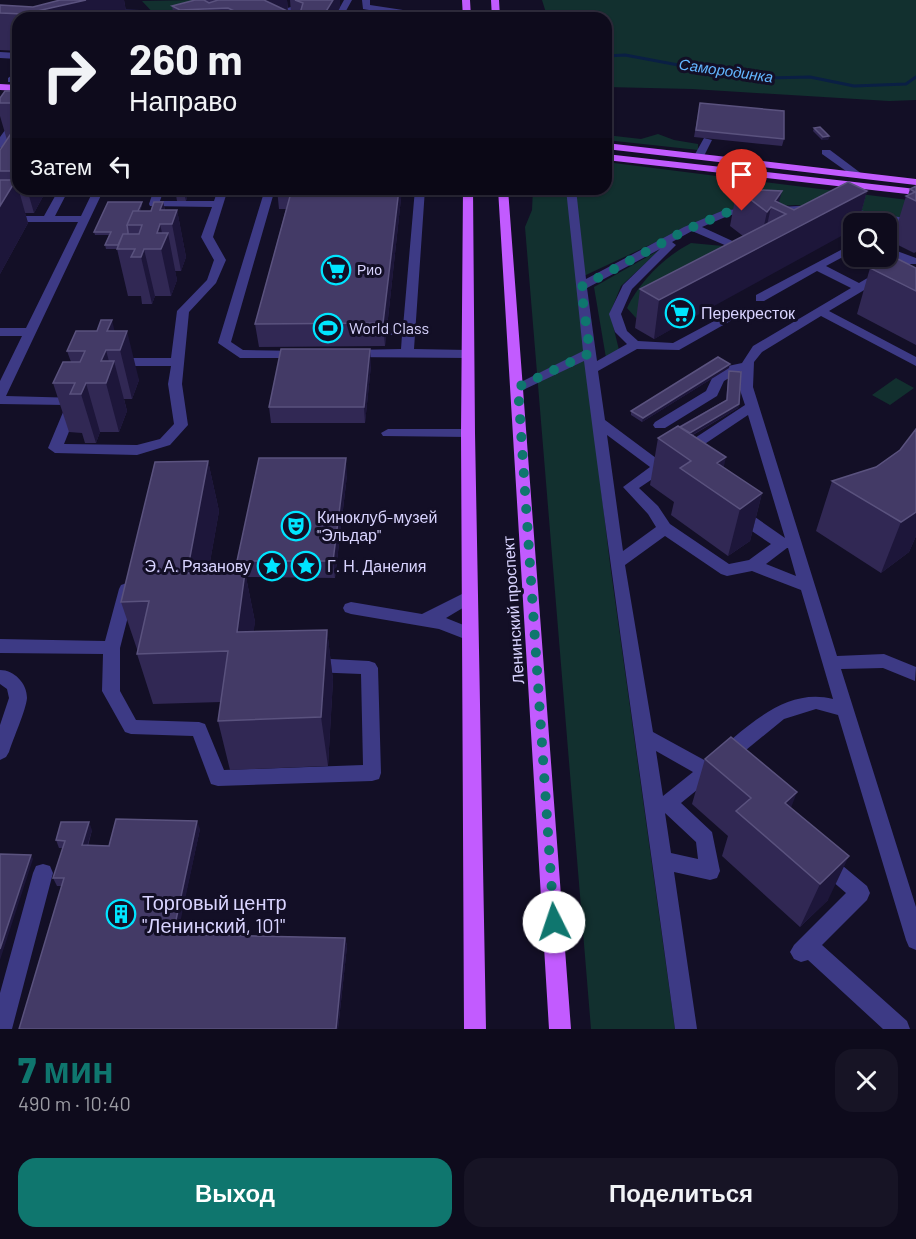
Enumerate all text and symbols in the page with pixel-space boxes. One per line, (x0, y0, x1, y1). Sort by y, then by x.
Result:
text: 260 m (129, 33, 242, 83)
icon: right (30, 36, 108, 114)
water label: Самородинка (678, 54, 774, 86)
text: Направо (129, 84, 237, 116)
pin (716, 149, 767, 211)
icon: left (104, 150, 137, 183)
text: Затем (30, 153, 92, 179)
icon: arrive (725, 158, 758, 191)
map controls (843, 213, 897, 267)
button: search (843, 213, 897, 267)
supermarket icon: Рио (320, 254, 352, 286)
place label: Рио (357, 261, 382, 278)
supermarket icon: Перекресток (664, 297, 696, 329)
place label: Перекресток (701, 303, 796, 322)
sports icon: World Class (312, 312, 344, 344)
place label: World Class (349, 318, 429, 337)
place label: Киноклуб-музей "Эльдар" (317, 507, 437, 544)
theatre icon: Киноклуб-музей "Эльдар" (280, 510, 312, 542)
street label: Ленинский проспект (498, 535, 527, 685)
place icon: Э. А. Рязанову (256, 550, 288, 582)
place icon: Г. Н. Данелия (290, 550, 322, 582)
place label: Э. А. Рязанову (145, 556, 251, 575)
place label: Г. Н. Данелия (327, 556, 426, 575)
place label: Торговый центр "Ленинский, 101" (142, 890, 287, 937)
position arrow (522, 890, 586, 954)
building icon: Торговый центр "Ленинский, 101" (105, 898, 137, 930)
text: 7 мин (18, 1047, 114, 1090)
button: close (835, 1049, 898, 1112)
text: 490 m · 10:40 (18, 1091, 131, 1115)
button: Выход (18, 1158, 452, 1227)
button: Поделиться (464, 1158, 898, 1227)

